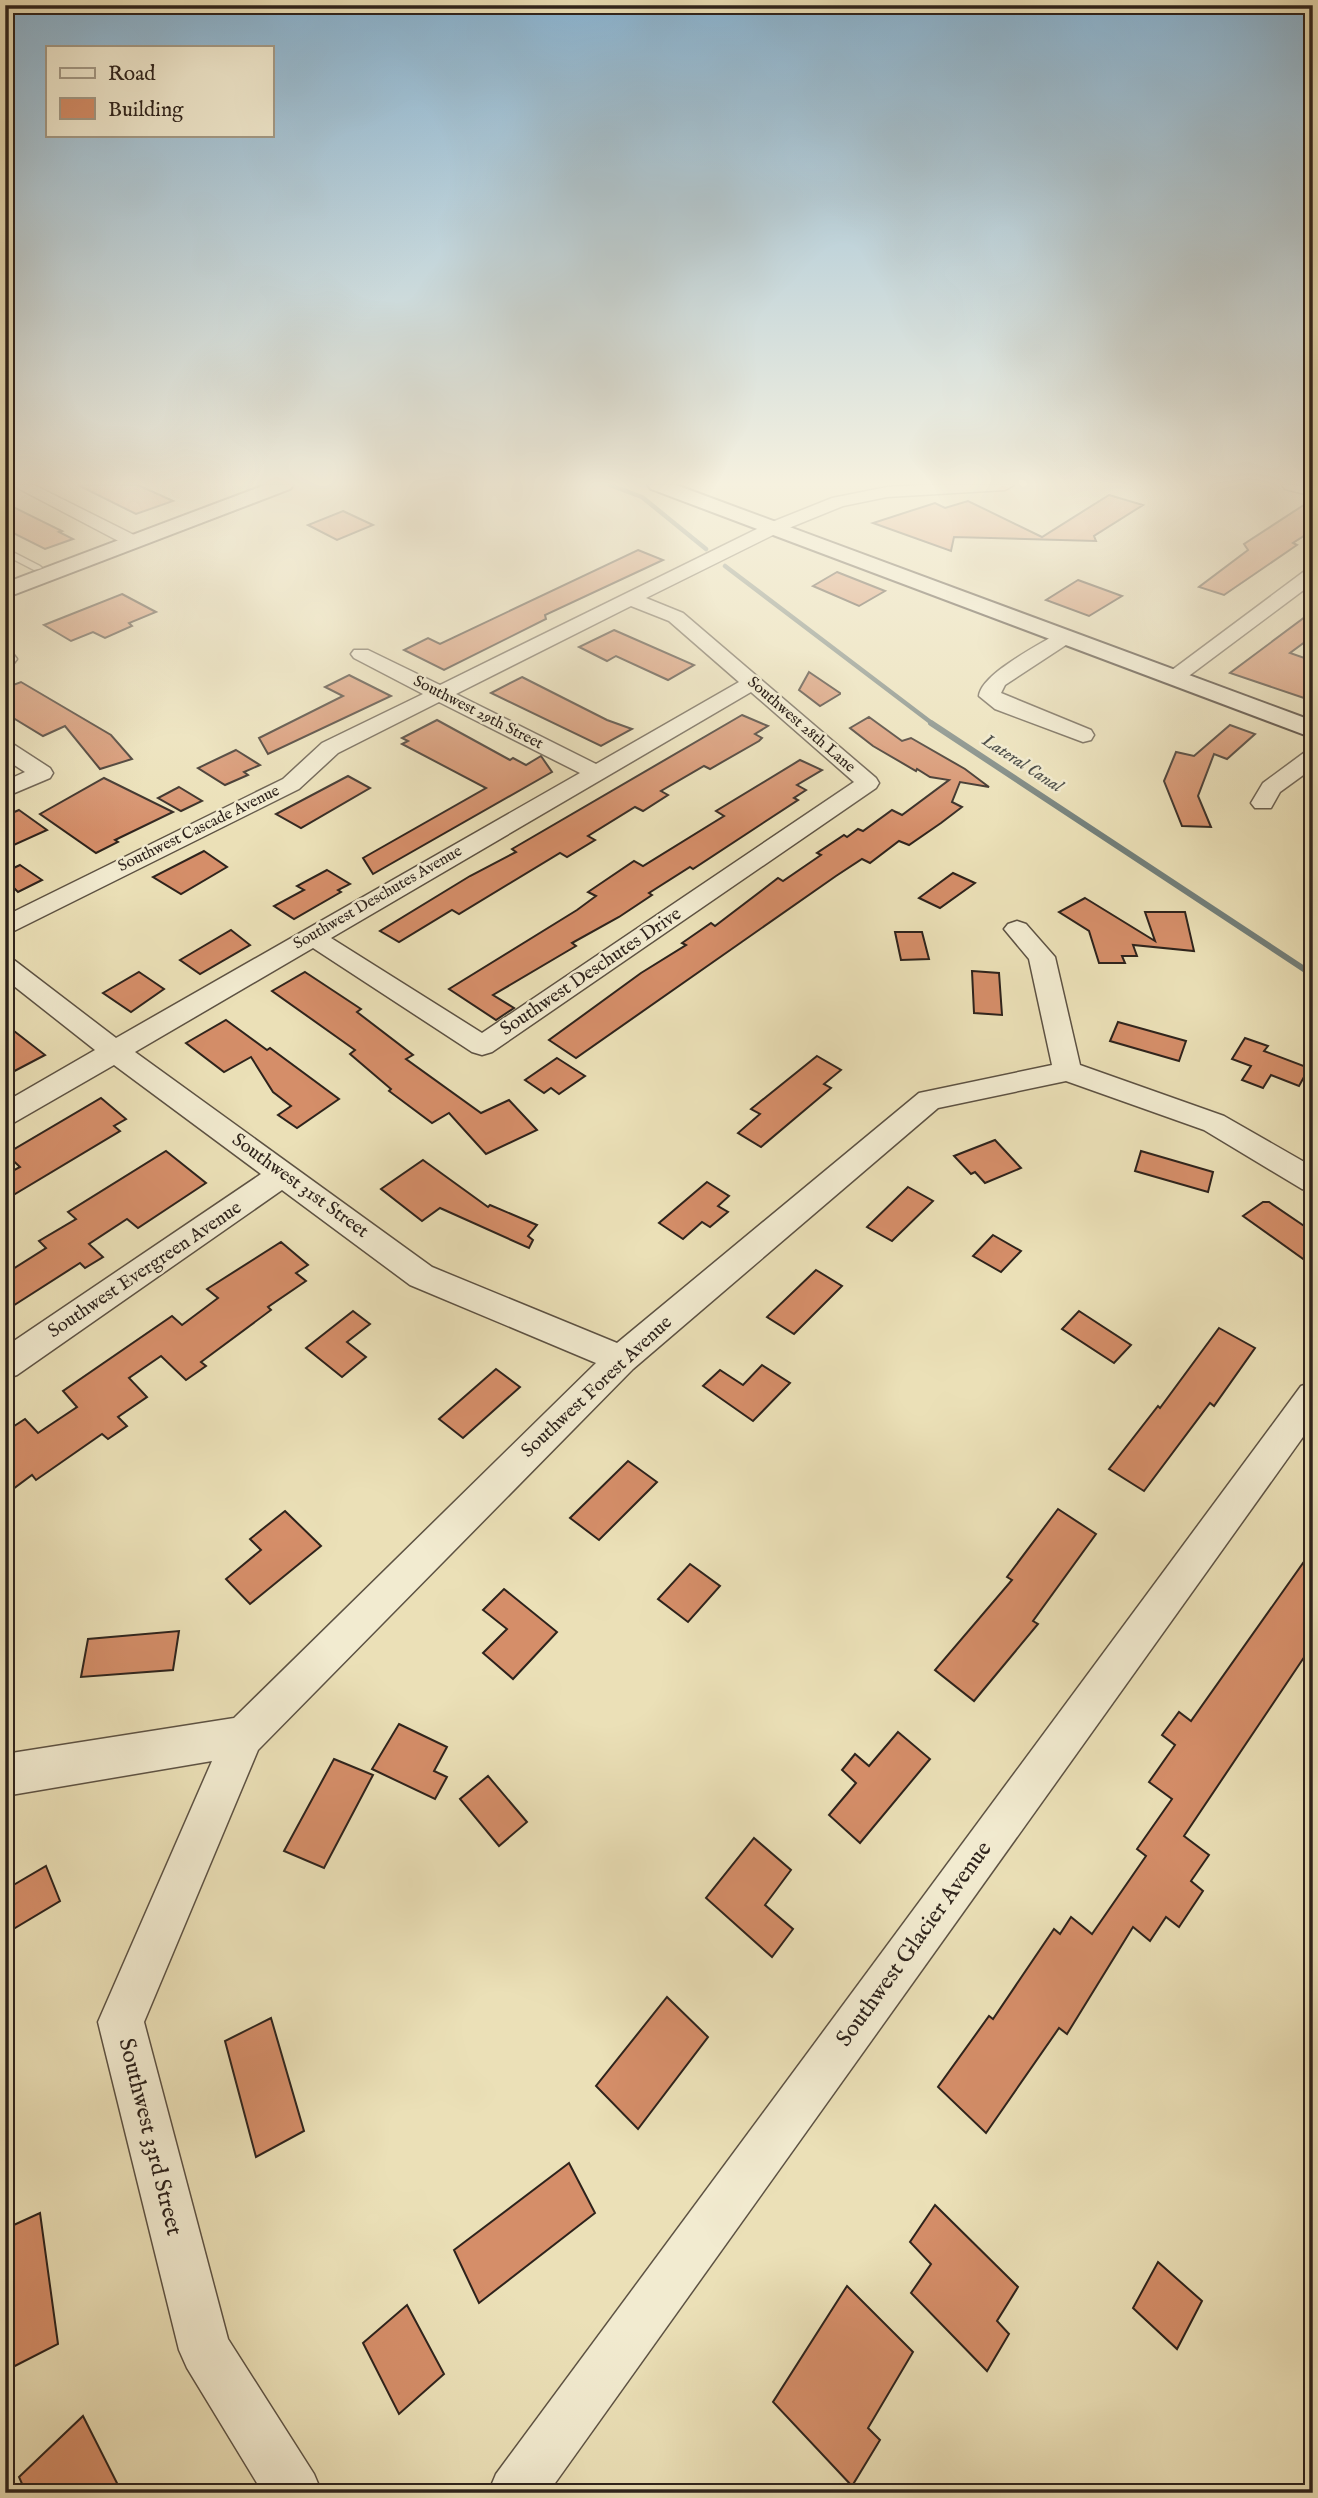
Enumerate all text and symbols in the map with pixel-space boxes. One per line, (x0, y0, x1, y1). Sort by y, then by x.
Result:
legend (46, 46, 273, 136)
text: Road (108, 61, 156, 88)
text: Building (108, 97, 184, 124)
street label: Southwest 29th Street (410, 672, 547, 755)
street label: Southwest 28th Lane (743, 673, 859, 777)
water label: Lateral Canal (977, 729, 1068, 799)
street label: Southwest Cascade Avenue (115, 781, 283, 877)
street label: Southwest Deschutes Avenue (290, 841, 466, 955)
street label: Southwest Deschutes Drive (496, 902, 686, 1042)
street label: Southwest 31st Street (227, 1128, 373, 1244)
street label: Southwest Evergreen Avenue (44, 1196, 247, 1344)
street label: Southwest Forest Avenue (516, 1311, 678, 1463)
street label: Southwest Glacier Avenue (830, 1836, 998, 2052)
street label: Southwest 33rd Street (111, 2035, 189, 2239)

